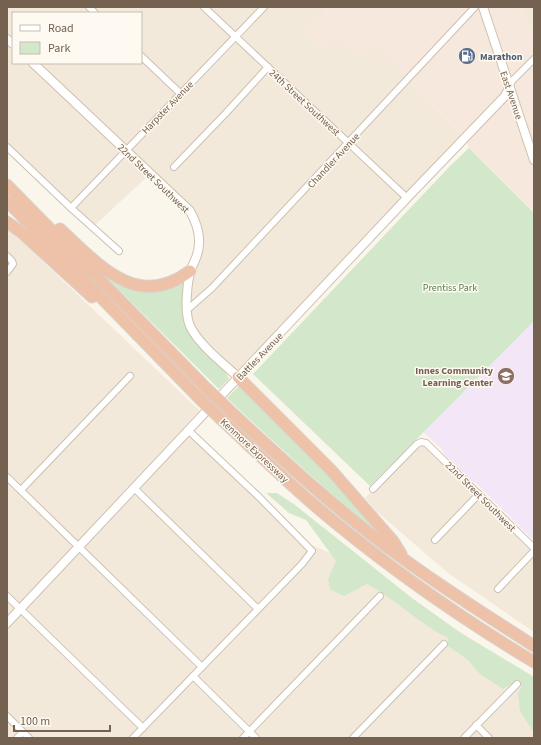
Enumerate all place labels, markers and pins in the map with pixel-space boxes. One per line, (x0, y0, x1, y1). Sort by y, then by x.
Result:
fuel station icon: Marathon (457, 46, 477, 66)
place label: Marathon (480, 50, 523, 64)
place label: Innes Community Learning Center (415, 364, 494, 390)
school or university icon: Innes Community Learning Center (496, 366, 516, 386)

